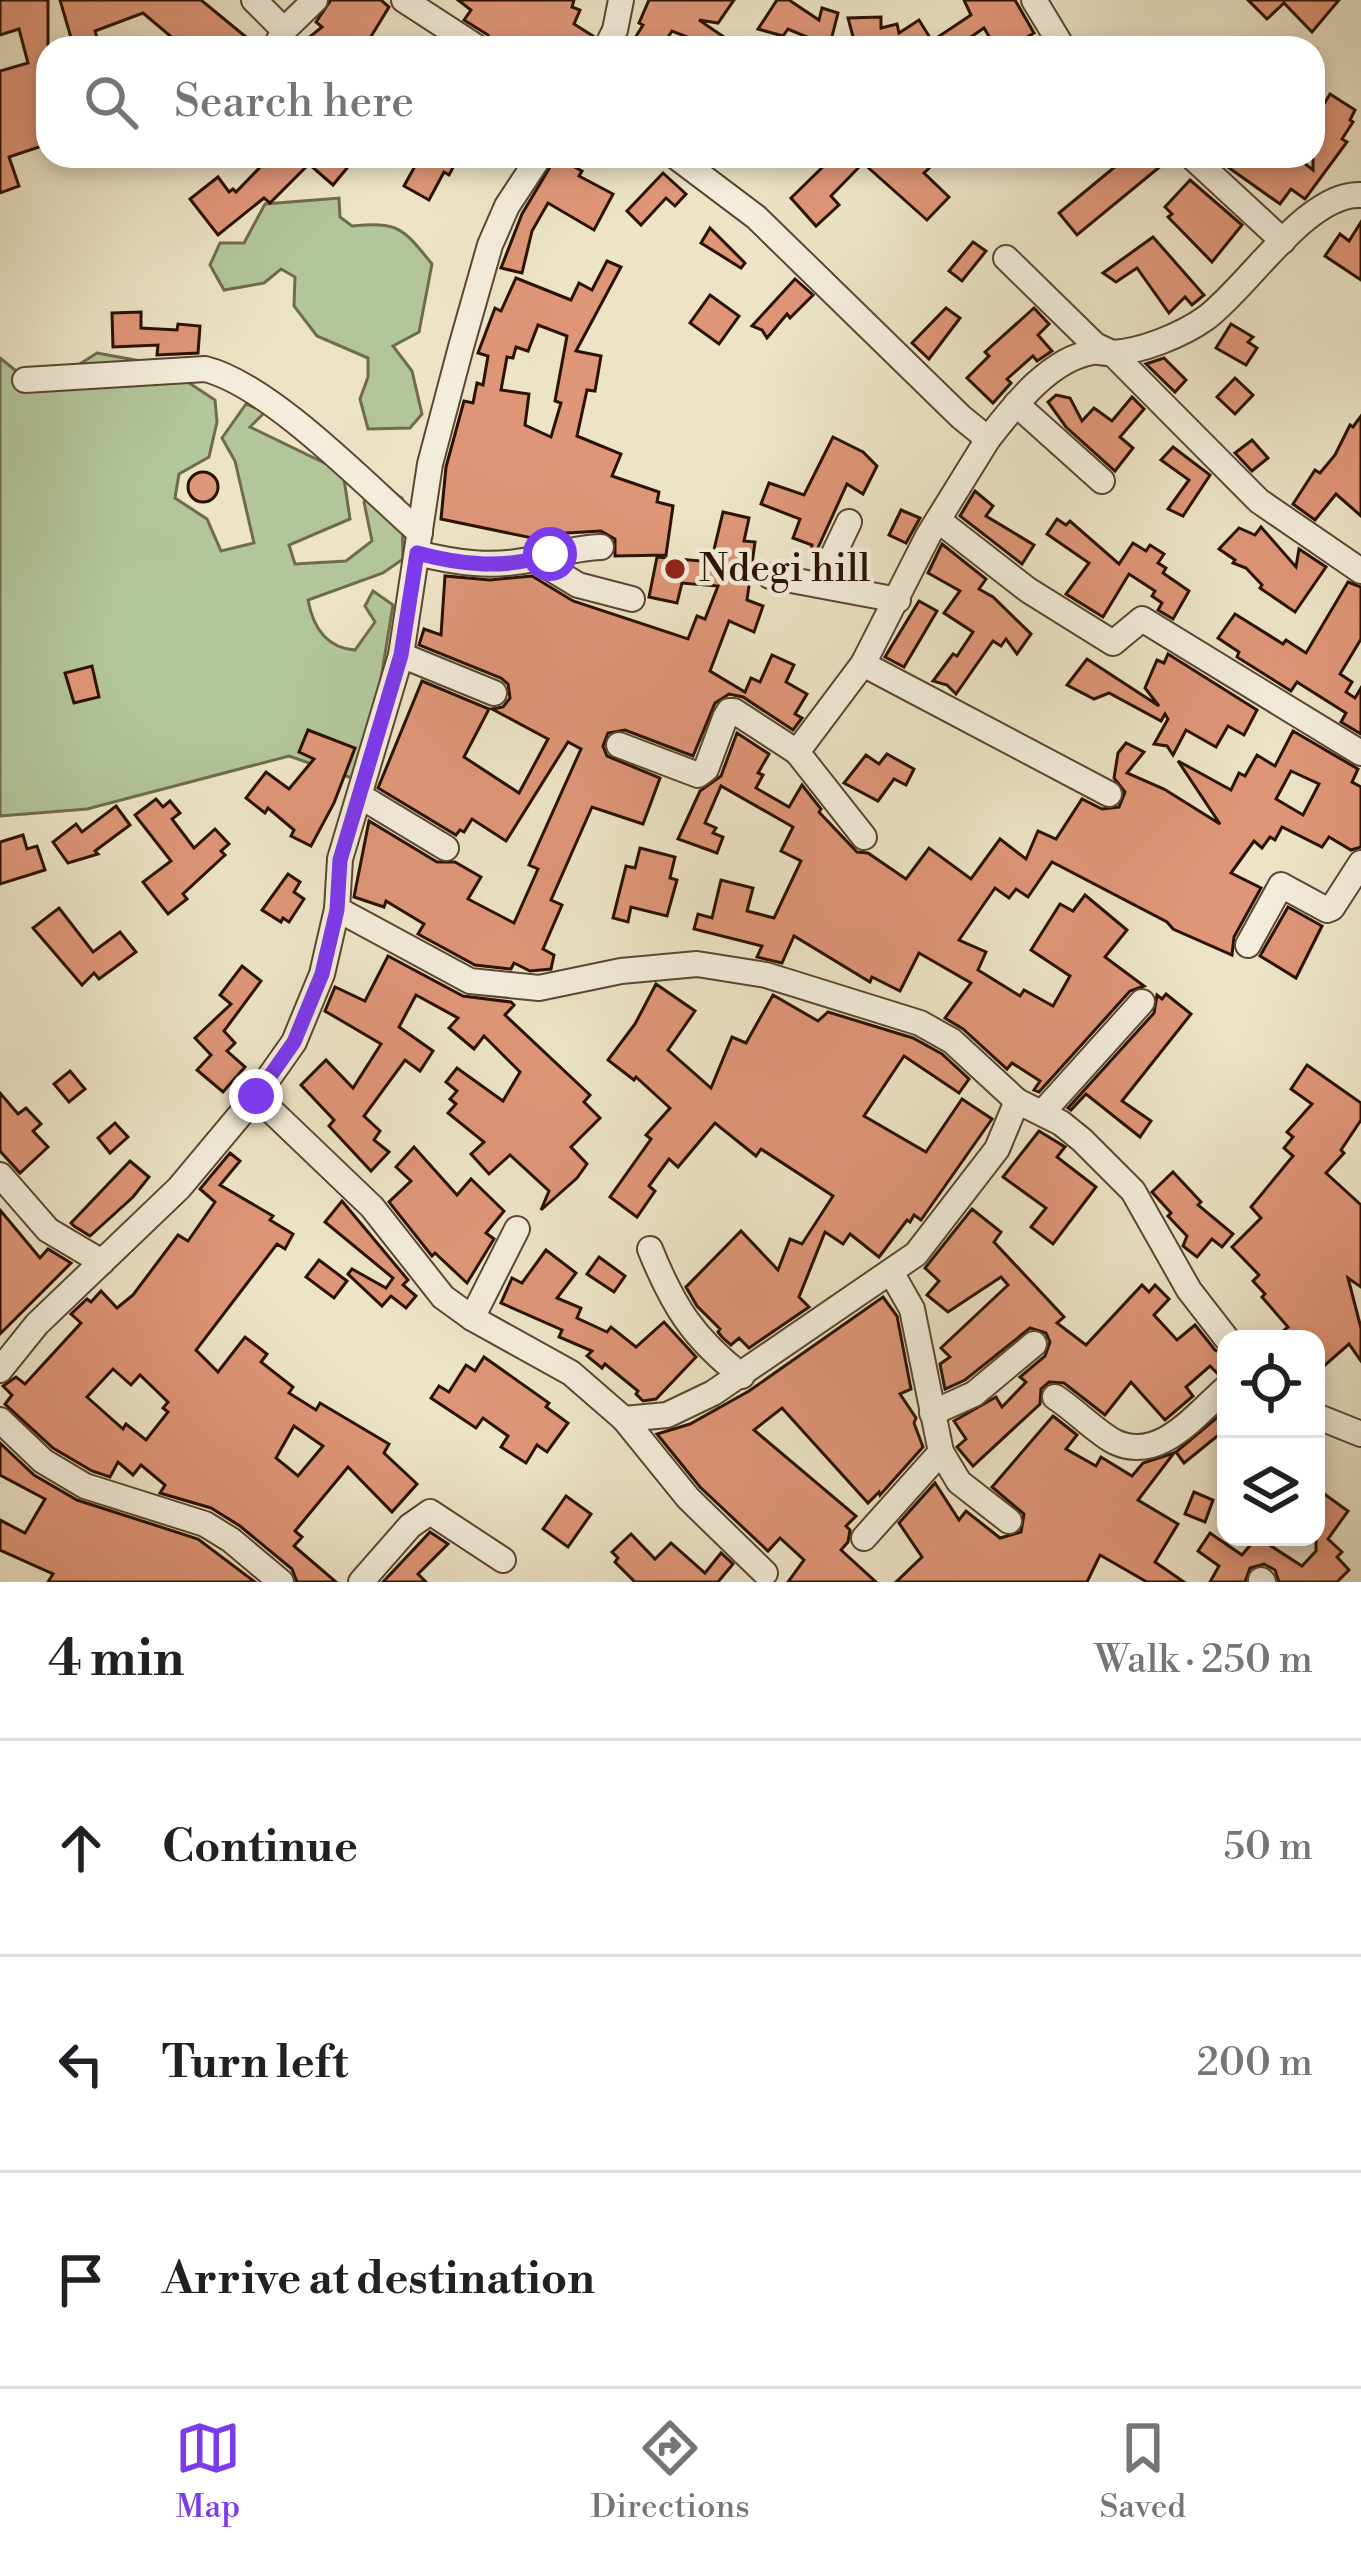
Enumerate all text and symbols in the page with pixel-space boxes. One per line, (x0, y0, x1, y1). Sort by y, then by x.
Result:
search box (36, 36, 1325, 168)
icon: search (78, 69, 144, 135)
text: Search here (174, 74, 414, 131)
route start (523, 527, 577, 581)
place label: Ndegi hill (699, 545, 870, 594)
marker: Ndegi hill (662, 556, 688, 582)
route end (229, 1069, 283, 1123)
map controls (1217, 1330, 1325, 1546)
button: locate (1217, 1330, 1325, 1438)
button: layers (1217, 1438, 1325, 1546)
text: 4 min (48, 1628, 184, 1692)
text: Walk · 250 m (1094, 1636, 1313, 1685)
icon: ahead (48, 1815, 114, 1881)
text: Continue (162, 1819, 358, 1876)
text: 50 m (1223, 1823, 1313, 1872)
icon: left (48, 2031, 114, 2097)
text: Turn left (162, 2035, 348, 2092)
text: 200 m (1197, 2039, 1313, 2088)
icon: arrive (48, 2247, 114, 2313)
text: Arrive at destination (162, 2251, 595, 2308)
tab: Map (175, 2415, 241, 2528)
tab: Directions (591, 2415, 750, 2528)
tab: Saved (1099, 2415, 1186, 2528)

